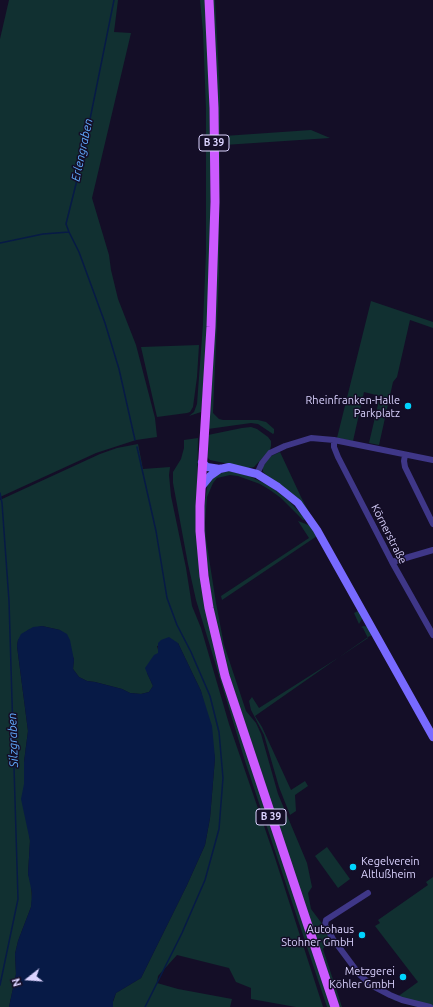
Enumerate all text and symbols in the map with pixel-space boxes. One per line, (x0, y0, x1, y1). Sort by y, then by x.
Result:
water label: Erlengraben (68, 117, 96, 183)
road number: B 39 (199, 135, 229, 151)
place label: Rheinfranken-Halle Parkplatz (305, 393, 400, 419)
marker: Rheinfranken-Halle Parkplatz (403, 401, 413, 411)
street label: Körnerstraße (368, 502, 410, 566)
water label: Silzgraben (5, 712, 21, 768)
road number: B 39 (256, 809, 286, 825)
place label: Kegelverein Altlußheim (361, 854, 419, 880)
marker: Kegelverein Altlußheim (348, 862, 358, 872)
place label: Autohaus Stohner GmbH (281, 922, 354, 948)
marker: Autohaus Stohner GmbH (357, 930, 367, 940)
north arrow (8, 959, 48, 999)
place label: Metzgerei Köhler GmbH (329, 964, 395, 990)
marker: Metzgerei Köhler GmbH (398, 972, 408, 982)
text: N (10, 977, 23, 988)

